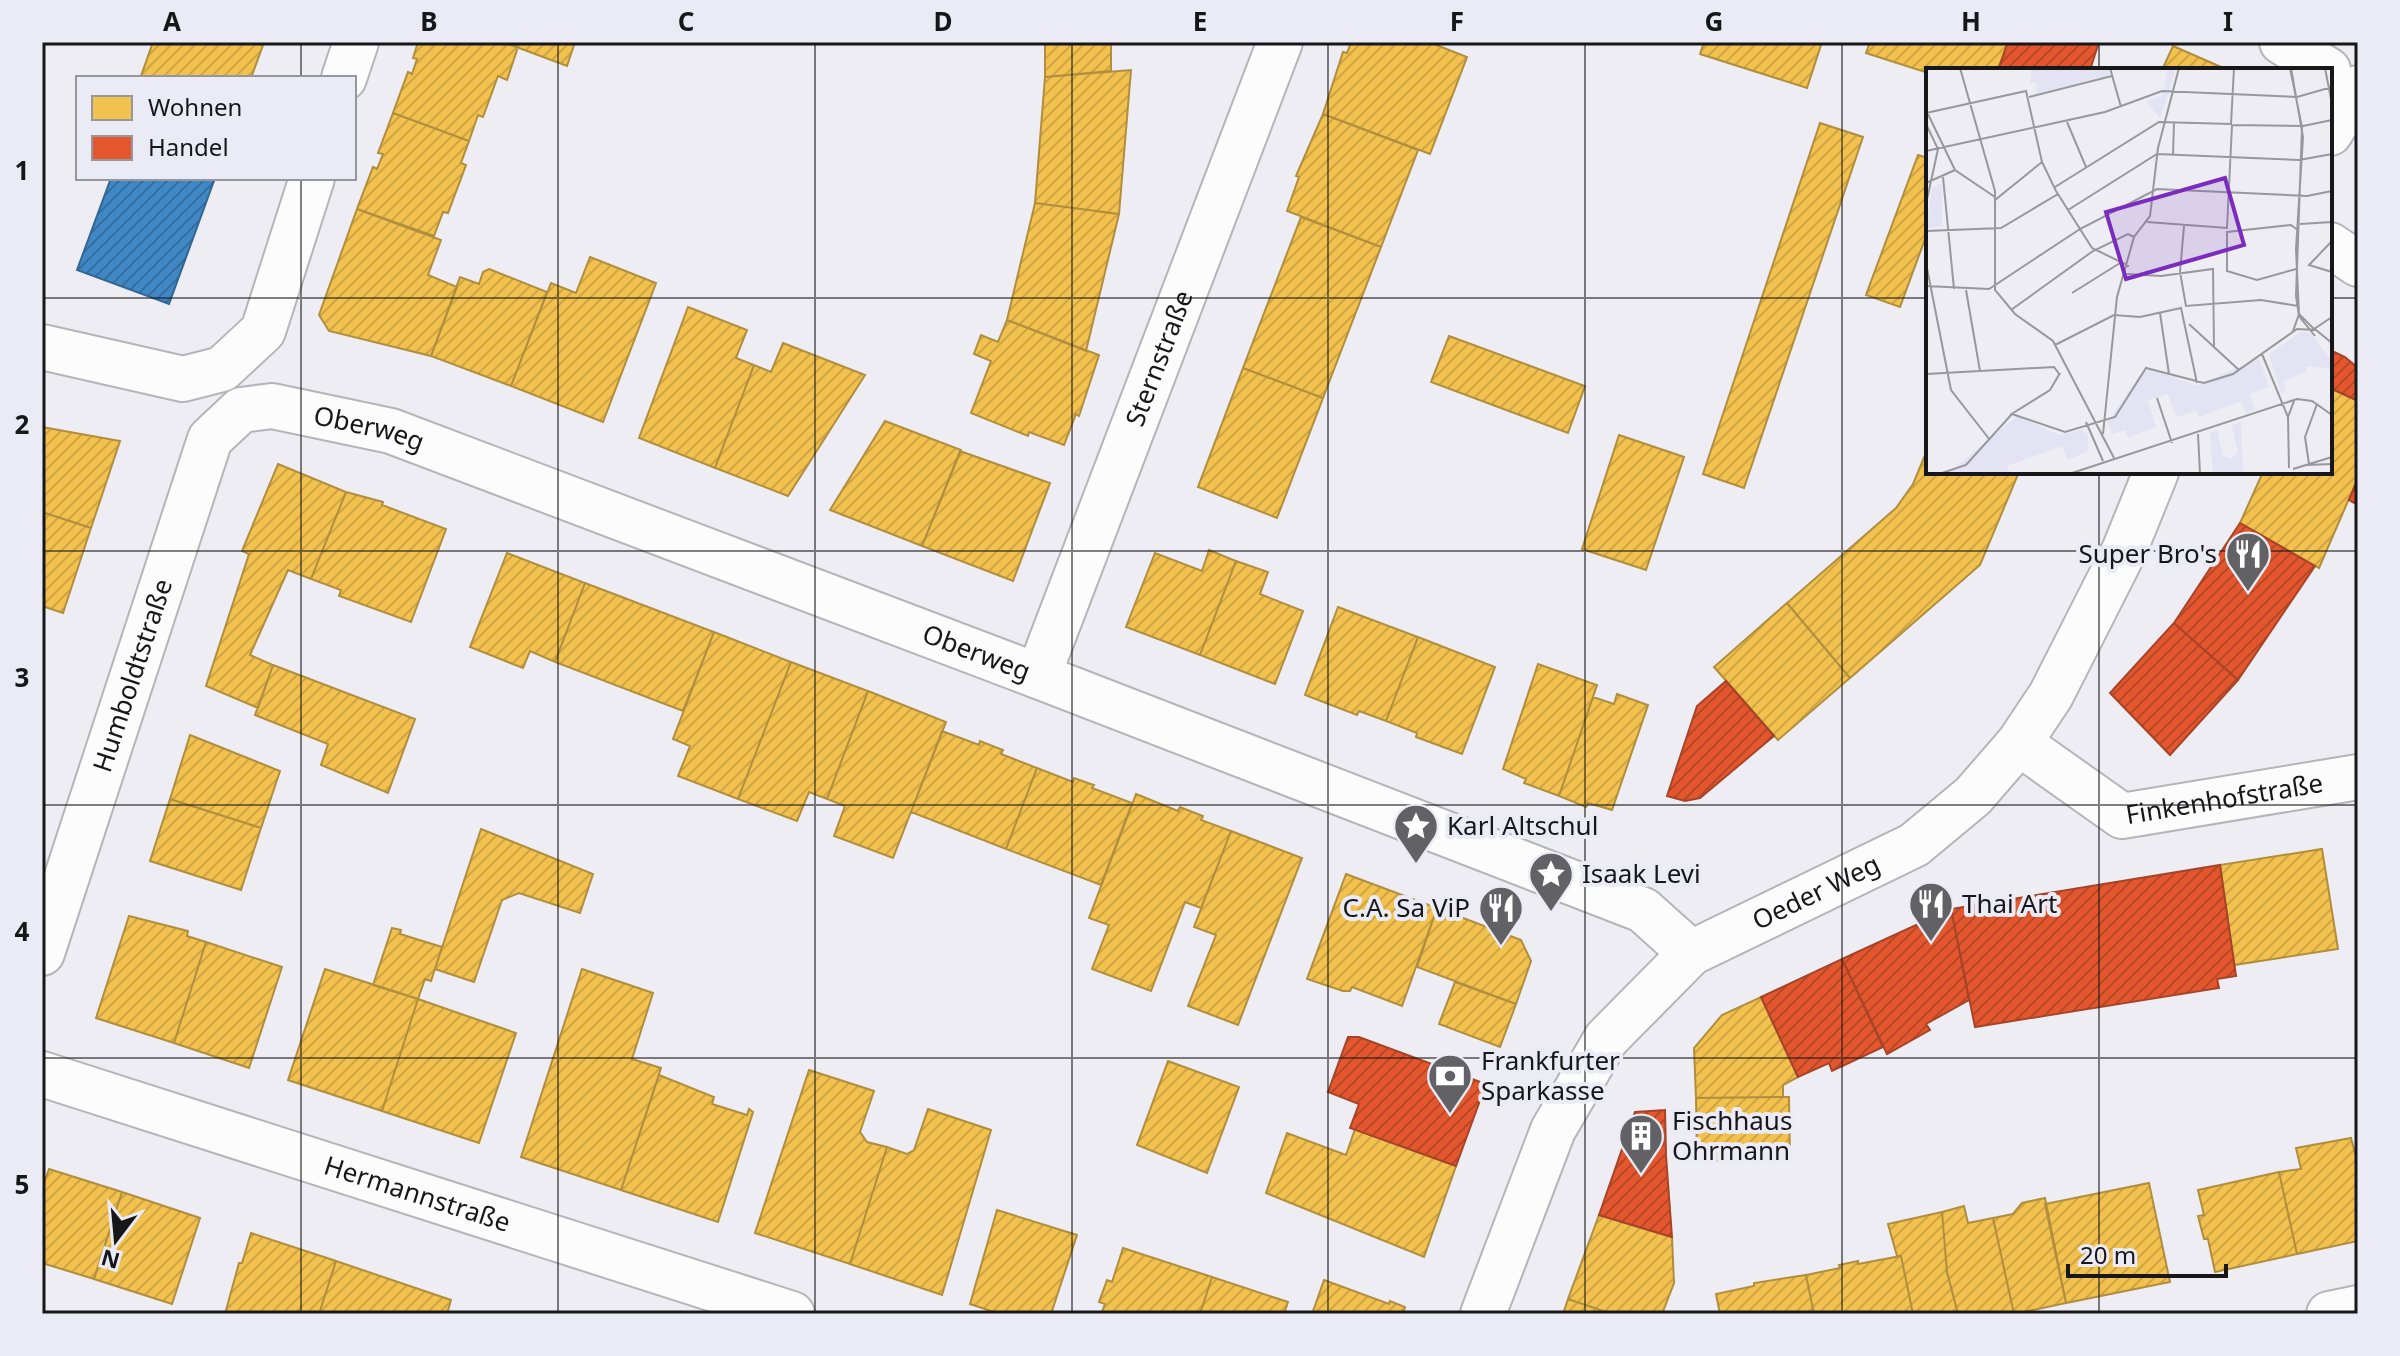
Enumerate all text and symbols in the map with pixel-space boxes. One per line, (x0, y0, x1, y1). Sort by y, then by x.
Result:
text: A (163, 3, 181, 39)
text: B (420, 3, 438, 39)
text: C (678, 3, 694, 39)
text: D (933, 3, 953, 39)
text: E (1193, 3, 1207, 39)
text: F (1450, 3, 1464, 39)
text: G (1705, 3, 1723, 39)
text: H (1961, 3, 1981, 39)
text: I (2223, 3, 2233, 39)
inset map (1926, 68, 2332, 474)
legend (76, 76, 356, 180)
text: Wohnen (148, 90, 242, 123)
text: Handel (148, 130, 229, 163)
text: 1 (15, 152, 29, 188)
street label: Sternstraße (1116, 285, 1201, 431)
street label: Oberweg (311, 396, 430, 459)
text: 2 (15, 406, 30, 442)
restaurant icon: Super Bro's (2224, 530, 2272, 593)
place label: Super Bro's (2078, 535, 2217, 571)
street label: Humboldtstraße (83, 574, 180, 776)
street label: Oberweg (918, 615, 1036, 689)
text: 3 (15, 659, 29, 695)
street label: Finkenhofstraße (2123, 764, 2326, 832)
place icon: Karl Altschul (1392, 802, 1440, 865)
place label: Karl Altschul (1447, 807, 1598, 843)
street label: Oeder Weg (1746, 845, 1885, 938)
place icon: Isaak Levi (1527, 850, 1575, 913)
place label: Isaak Levi (1582, 855, 1701, 891)
restaurant icon: Thai Art (1907, 880, 1955, 943)
restaurant icon: C.A. Sa ViP (1477, 884, 1525, 947)
place label: Thai Art (1962, 885, 2057, 921)
place label: C.A. Sa ViP (1343, 889, 1470, 925)
text: 4 (15, 913, 30, 949)
place label: Frankfurter Sparkasse (1481, 1042, 1620, 1108)
bank icon: Frankfurter Sparkasse (1426, 1052, 1474, 1115)
place label: Fischhaus Ohrmann (1672, 1102, 1792, 1168)
building icon: Fischhaus Ohrmann (1617, 1112, 1665, 1175)
street label: Hermannstraße (320, 1146, 515, 1240)
text: 5 (15, 1166, 29, 1202)
north arrow (76, 1200, 156, 1280)
scale bar (2068, 1228, 2226, 1278)
text: 20 m (2080, 1238, 2136, 1271)
text: N (97, 1243, 123, 1277)

